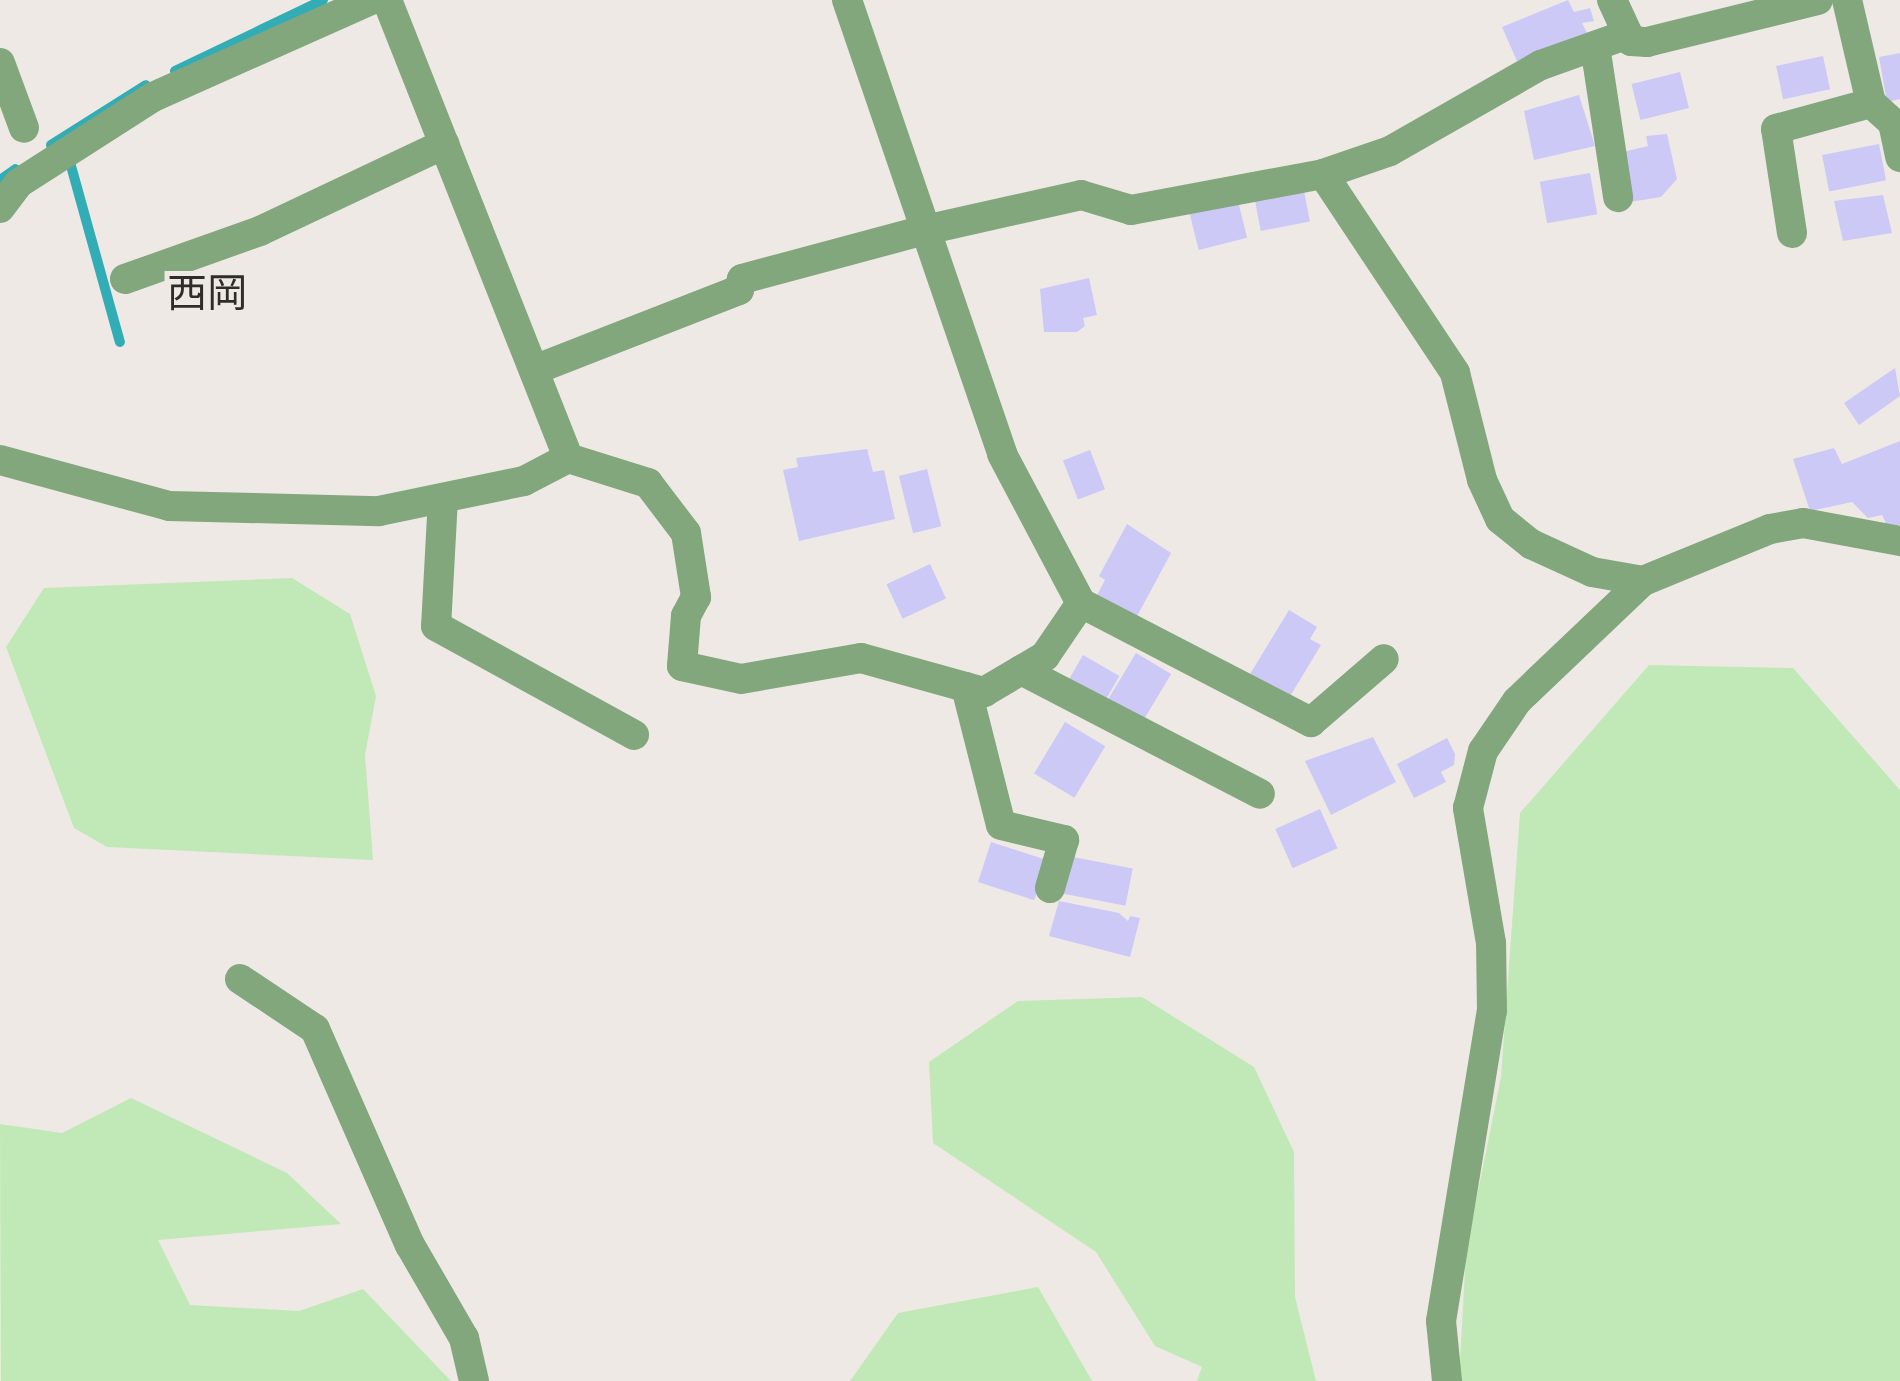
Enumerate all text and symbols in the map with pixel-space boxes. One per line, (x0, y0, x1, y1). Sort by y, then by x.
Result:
district label: 西岡 (167, 268, 247, 316)

